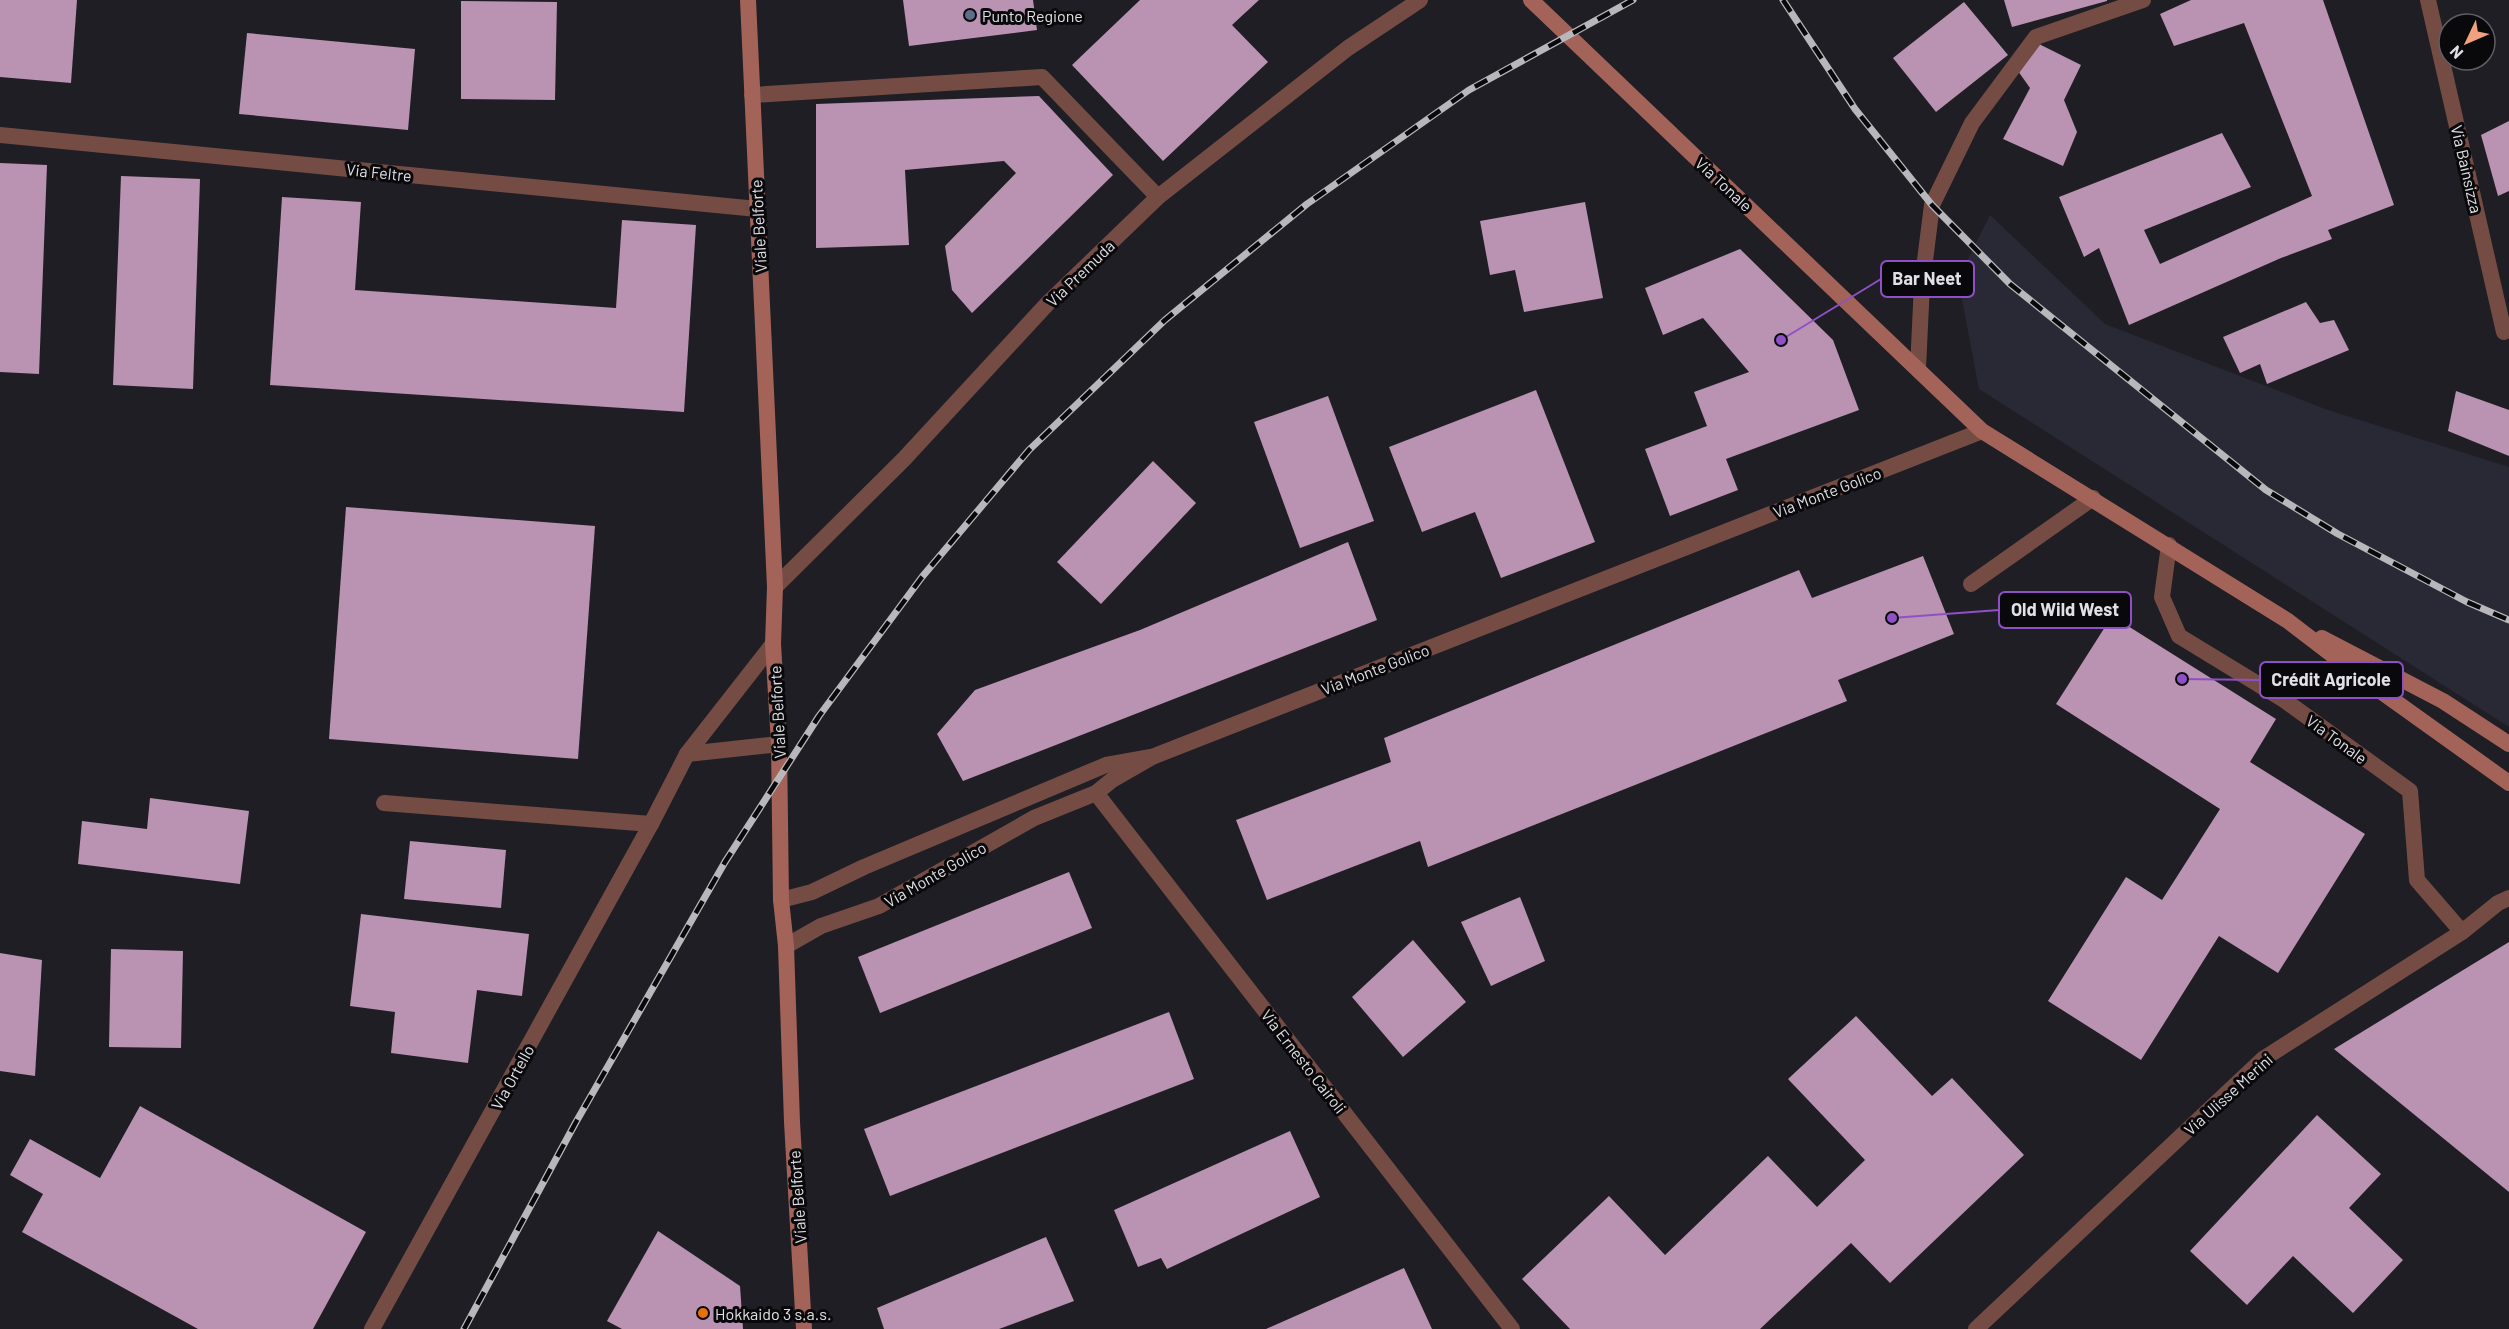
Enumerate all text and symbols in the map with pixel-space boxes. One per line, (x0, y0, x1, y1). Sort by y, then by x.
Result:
place label: Punto Regione (982, 6, 1083, 25)
marker: Punto Regione (963, 8, 977, 22)
north arrow (2437, 12, 2497, 72)
text: N (2445, 42, 2466, 63)
street label: Via Bainsizza (2448, 123, 2486, 215)
street label: Via Tonale (1692, 153, 1756, 215)
street label: Via Feltre (345, 159, 413, 185)
street label: Viale Belforte (746, 179, 770, 273)
street label: Via Premuda (1042, 236, 1118, 310)
callout: Bar Neet (1881, 261, 1974, 297)
text: Bar Neet (1892, 267, 1962, 289)
street label: Via Monte Golico (1770, 463, 1884, 521)
callout: Old Wild West (1999, 592, 2131, 628)
text: Old Wild West (2011, 598, 2119, 620)
street label: Via Monte Golico (1318, 640, 1432, 698)
callout: Crédit Agricole (2260, 662, 2403, 698)
street label: Viale Belforte (765, 665, 789, 759)
text: Crédit Agricole (2271, 668, 2391, 690)
street label: Via Tonale (2303, 711, 2371, 767)
street label: Via Monte Golico (881, 837, 989, 911)
street label: Via Ernesto Cairoli (1258, 1005, 1350, 1117)
street label: Via Ortello (486, 1041, 538, 1113)
street label: Via Ulisse Merini (2180, 1049, 2276, 1139)
street label: Viale Belforte (784, 1150, 810, 1244)
place label: Hokkaido 3 s.a.s. (715, 1304, 831, 1323)
marker: Hokkaido 3 s.a.s. (696, 1306, 710, 1320)

